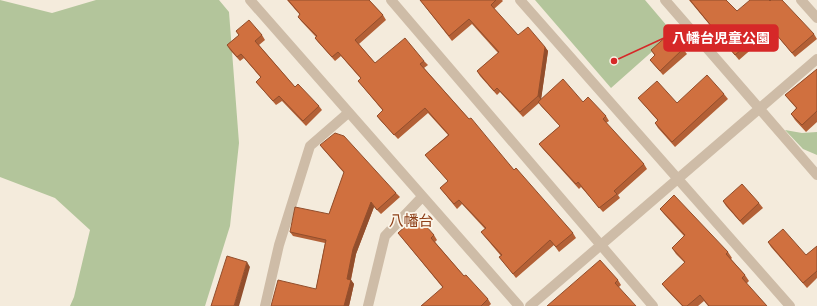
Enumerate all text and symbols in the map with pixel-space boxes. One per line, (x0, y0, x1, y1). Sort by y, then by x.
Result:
callout: 八幡台児童公園 (664, 25, 778, 51)
text: 八幡台児童公園 (672, 29, 770, 46)
district label: 八幡台 (388, 211, 434, 230)

